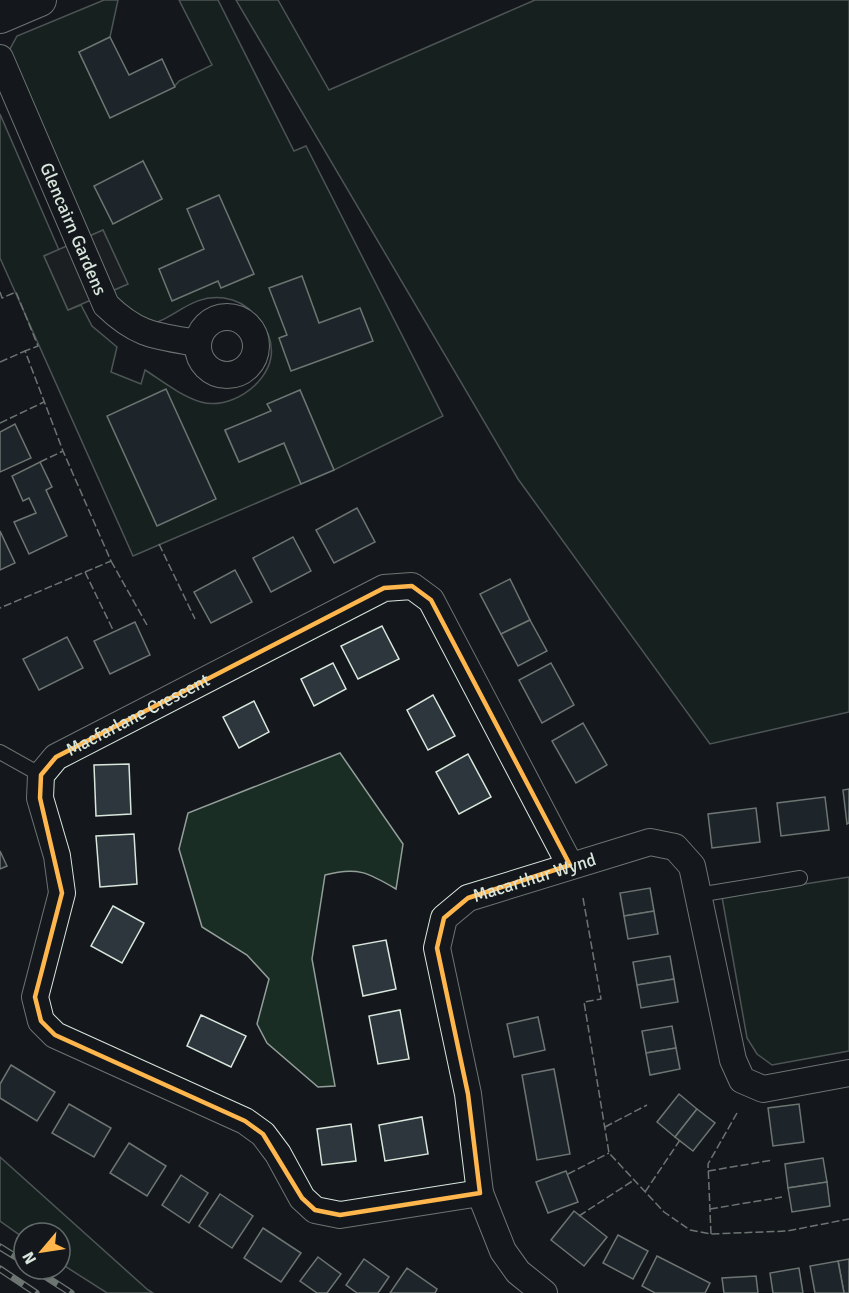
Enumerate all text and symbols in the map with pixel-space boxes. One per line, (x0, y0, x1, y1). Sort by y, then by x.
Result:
street label: Glencairn Gardens (35, 159, 112, 299)
street label: Macfarlane Crescent (62, 669, 213, 761)
street label: Macarthur Wynd (470, 848, 599, 907)
north arrow (12, 1221, 72, 1281)
text: N (18, 1248, 41, 1268)

